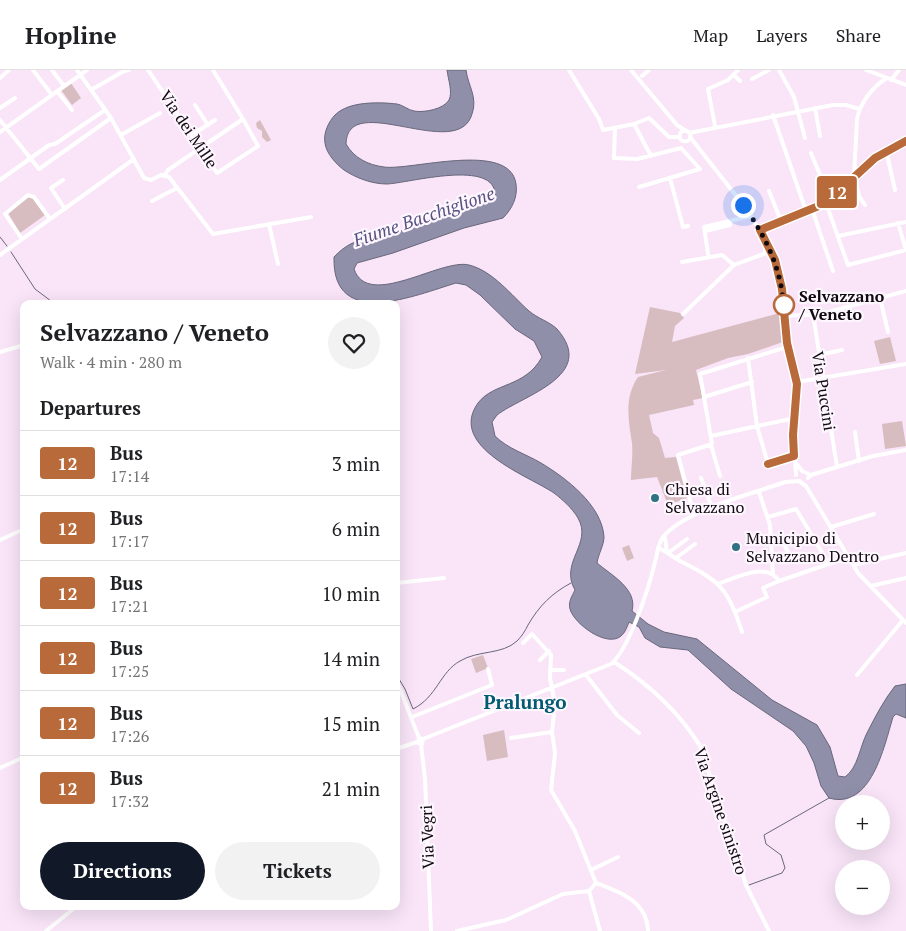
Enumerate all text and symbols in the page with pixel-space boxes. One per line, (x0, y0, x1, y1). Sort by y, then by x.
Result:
text: Hopline (25, 19, 117, 51)
text: Map (693, 23, 728, 47)
text: Layers (756, 23, 808, 47)
text: Share (836, 23, 881, 47)
street label: Via dei Mille (155, 86, 223, 172)
line badge: 12 (814, 176, 860, 208)
text: 12 (827, 180, 847, 204)
water label: Fiume Bacchiglione (349, 181, 498, 252)
your location (731, 193, 756, 218)
place label: Selvazzano / Veneto (798, 285, 885, 325)
marker: Selvazzano / Veneto (773, 294, 795, 316)
text: Selvazzano / Veneto (40, 316, 269, 348)
button: heart (328, 317, 380, 369)
street label: Via Puccini (807, 350, 841, 432)
text: Walk · 4 min · 280 m (40, 351, 182, 373)
text: Departures (40, 395, 141, 420)
text: Bus (110, 440, 143, 465)
text: 12 (57, 451, 78, 475)
text: 3 min (332, 451, 380, 476)
text: 17:14 (110, 465, 149, 487)
place label: Chiesa di Selvazzano (665, 478, 744, 518)
marker: Chiesa di Selvazzano (649, 492, 661, 504)
text: Bus (110, 505, 143, 530)
text: 12 (57, 516, 78, 540)
text: 6 min (332, 516, 380, 541)
place label: Municipio di Selvazzano Dentro (746, 527, 879, 567)
text: 17:17 (110, 530, 149, 552)
marker: Municipio di Selvazzano Dentro (730, 541, 742, 553)
text: Bus (110, 570, 143, 595)
text: 12 (57, 581, 78, 605)
text: 10 min (322, 581, 380, 606)
text: 17:21 (110, 595, 149, 617)
text: Bus (110, 635, 143, 660)
text: 12 (57, 646, 78, 670)
text: 14 min (322, 646, 380, 671)
text: 17:25 (110, 660, 149, 682)
district label: Pralungo (483, 689, 567, 714)
text: Bus (110, 700, 143, 725)
text: 12 (57, 711, 78, 735)
text: 15 min (322, 711, 380, 736)
text: 17:26 (110, 725, 149, 747)
street label: Via Argine sinistro (689, 744, 753, 878)
text: Bus (110, 765, 143, 790)
text: 12 (57, 776, 78, 800)
text: 21 min (322, 776, 380, 801)
text: 17:32 (110, 790, 149, 812)
map controls (835, 795, 890, 915)
button: + (835, 795, 890, 850)
street label: Via Vegri (415, 804, 439, 869)
button: Directions (40, 842, 205, 900)
button: Tickets (215, 842, 380, 900)
button: − (835, 860, 890, 915)

